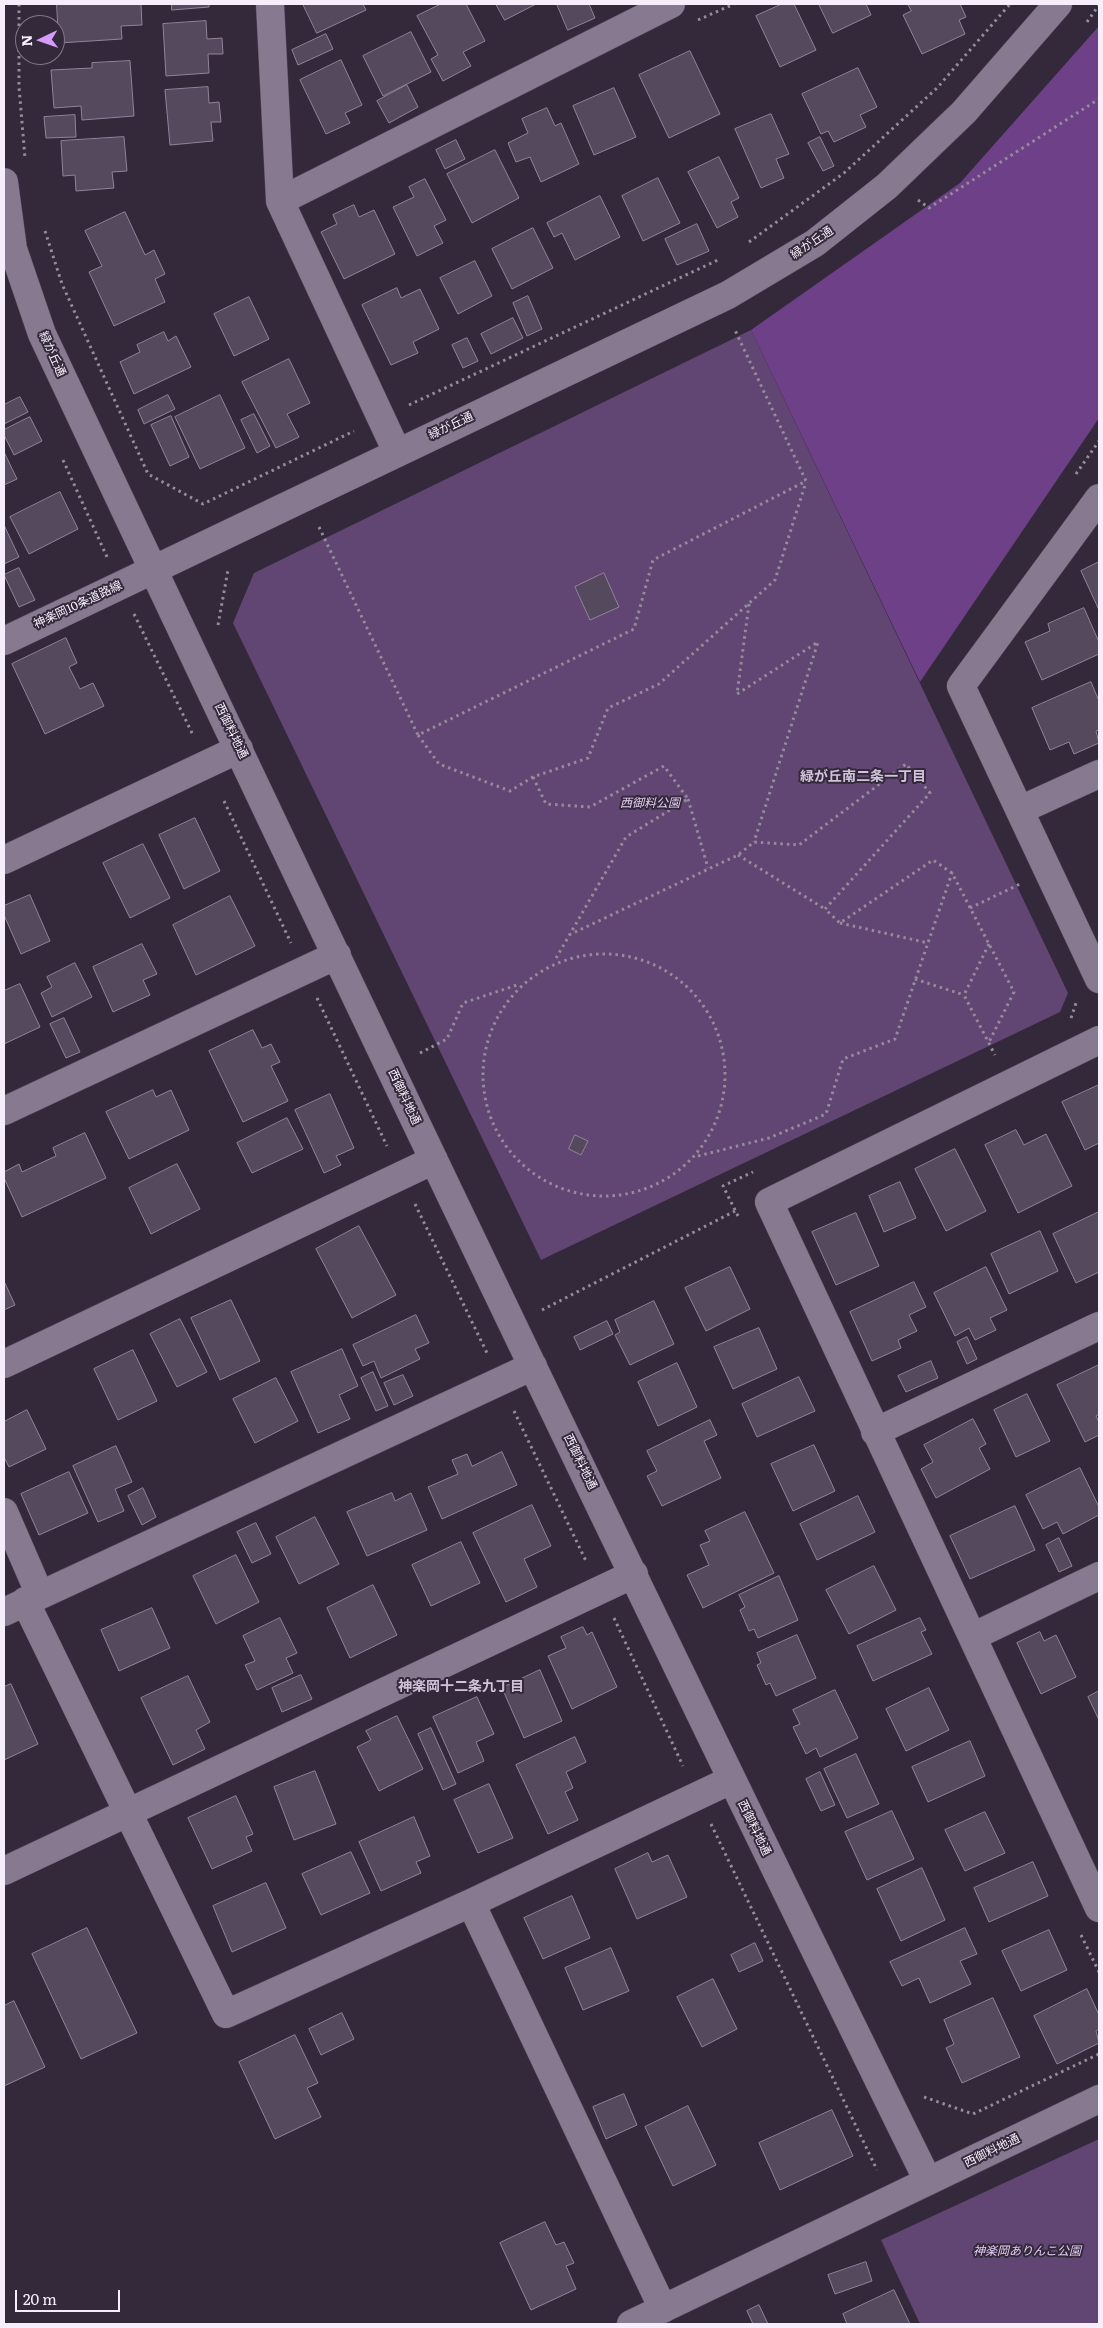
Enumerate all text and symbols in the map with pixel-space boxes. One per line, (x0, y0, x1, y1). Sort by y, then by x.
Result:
north arrow (15, 15, 65, 65)
text: N (16, 34, 36, 47)
street label: 緑が丘通 (788, 224, 836, 262)
street label: 緑が丘通 (36, 329, 68, 379)
street label: 緑が丘通 (426, 409, 476, 443)
street label: 神楽岡10条道路線 (32, 578, 124, 632)
street label: 西御料地通 (211, 701, 251, 761)
district label: 緑が丘南二条一丁目 (800, 769, 926, 785)
park label: 西御料公園 (620, 796, 680, 810)
street label: 西御料地通 (385, 1067, 423, 1127)
street label: 西御料地通 (560, 1432, 600, 1492)
district label: 神楽岡十二条九丁目 (398, 1679, 524, 1695)
street label: 西御料地通 (734, 1798, 774, 1858)
street label: 西御料地通 (962, 2131, 1022, 2171)
park label: 神楽岡ありんこ公園 (973, 2244, 1081, 2258)
scale bar (18, 2280, 122, 2312)
text: 20 m (23, 2287, 57, 2310)

